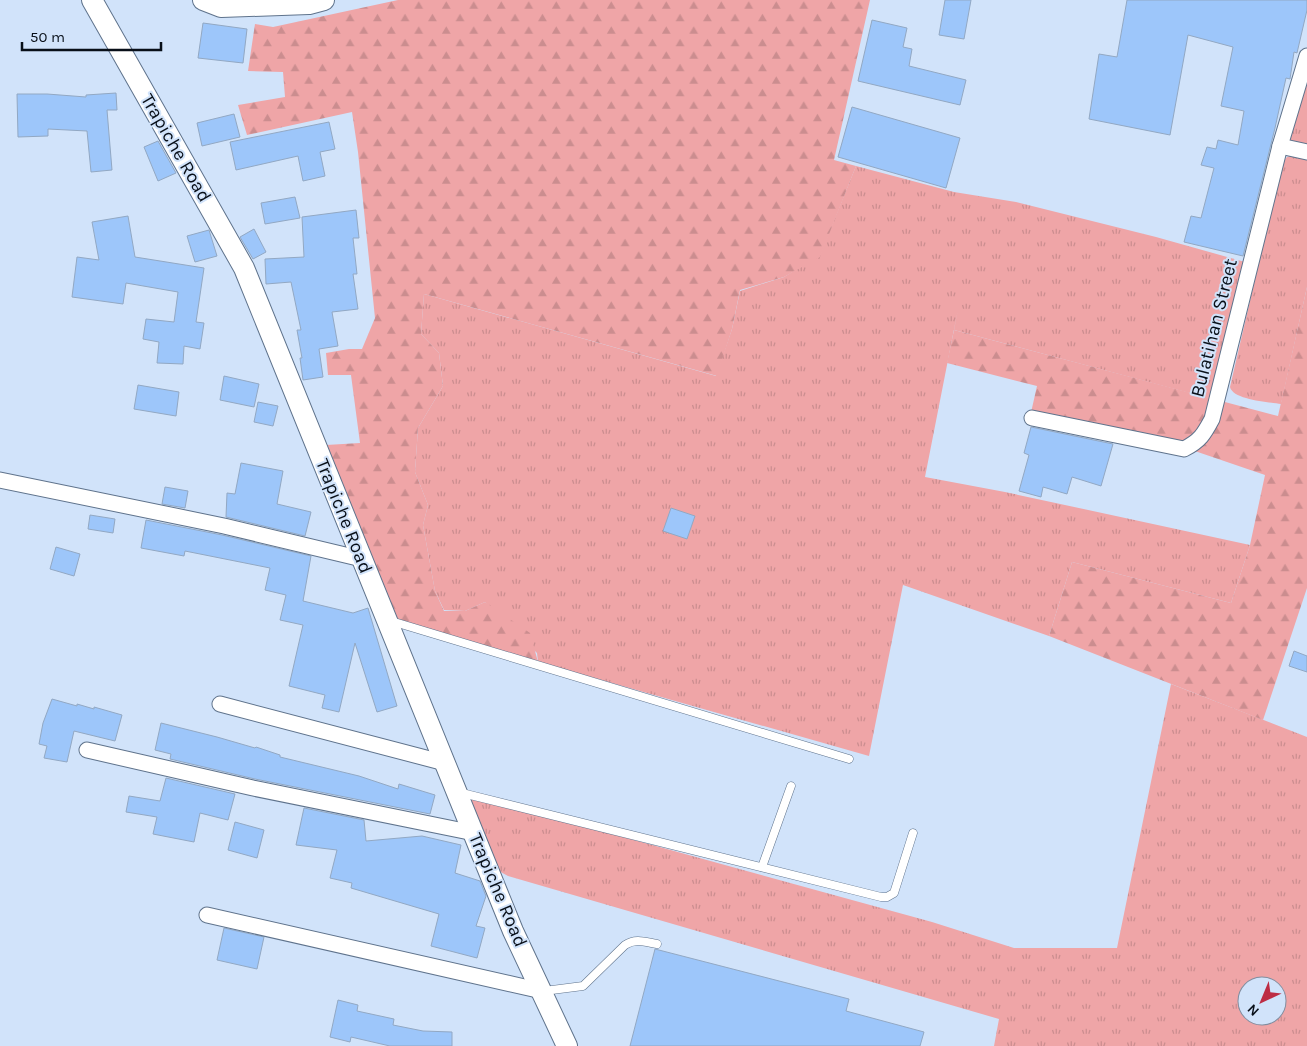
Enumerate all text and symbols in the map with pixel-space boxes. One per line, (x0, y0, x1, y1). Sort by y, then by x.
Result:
scale bar (22, 20, 161, 52)
text: 50 m (30, 28, 65, 46)
street label: Trapiche Road (136, 90, 216, 206)
street label: Bulatihan Street (1186, 256, 1242, 400)
street label: Trapiche Road (311, 456, 377, 576)
street label: Trapiche Road (464, 830, 532, 950)
north arrow (1237, 976, 1287, 1026)
text: N (1244, 1000, 1263, 1020)

